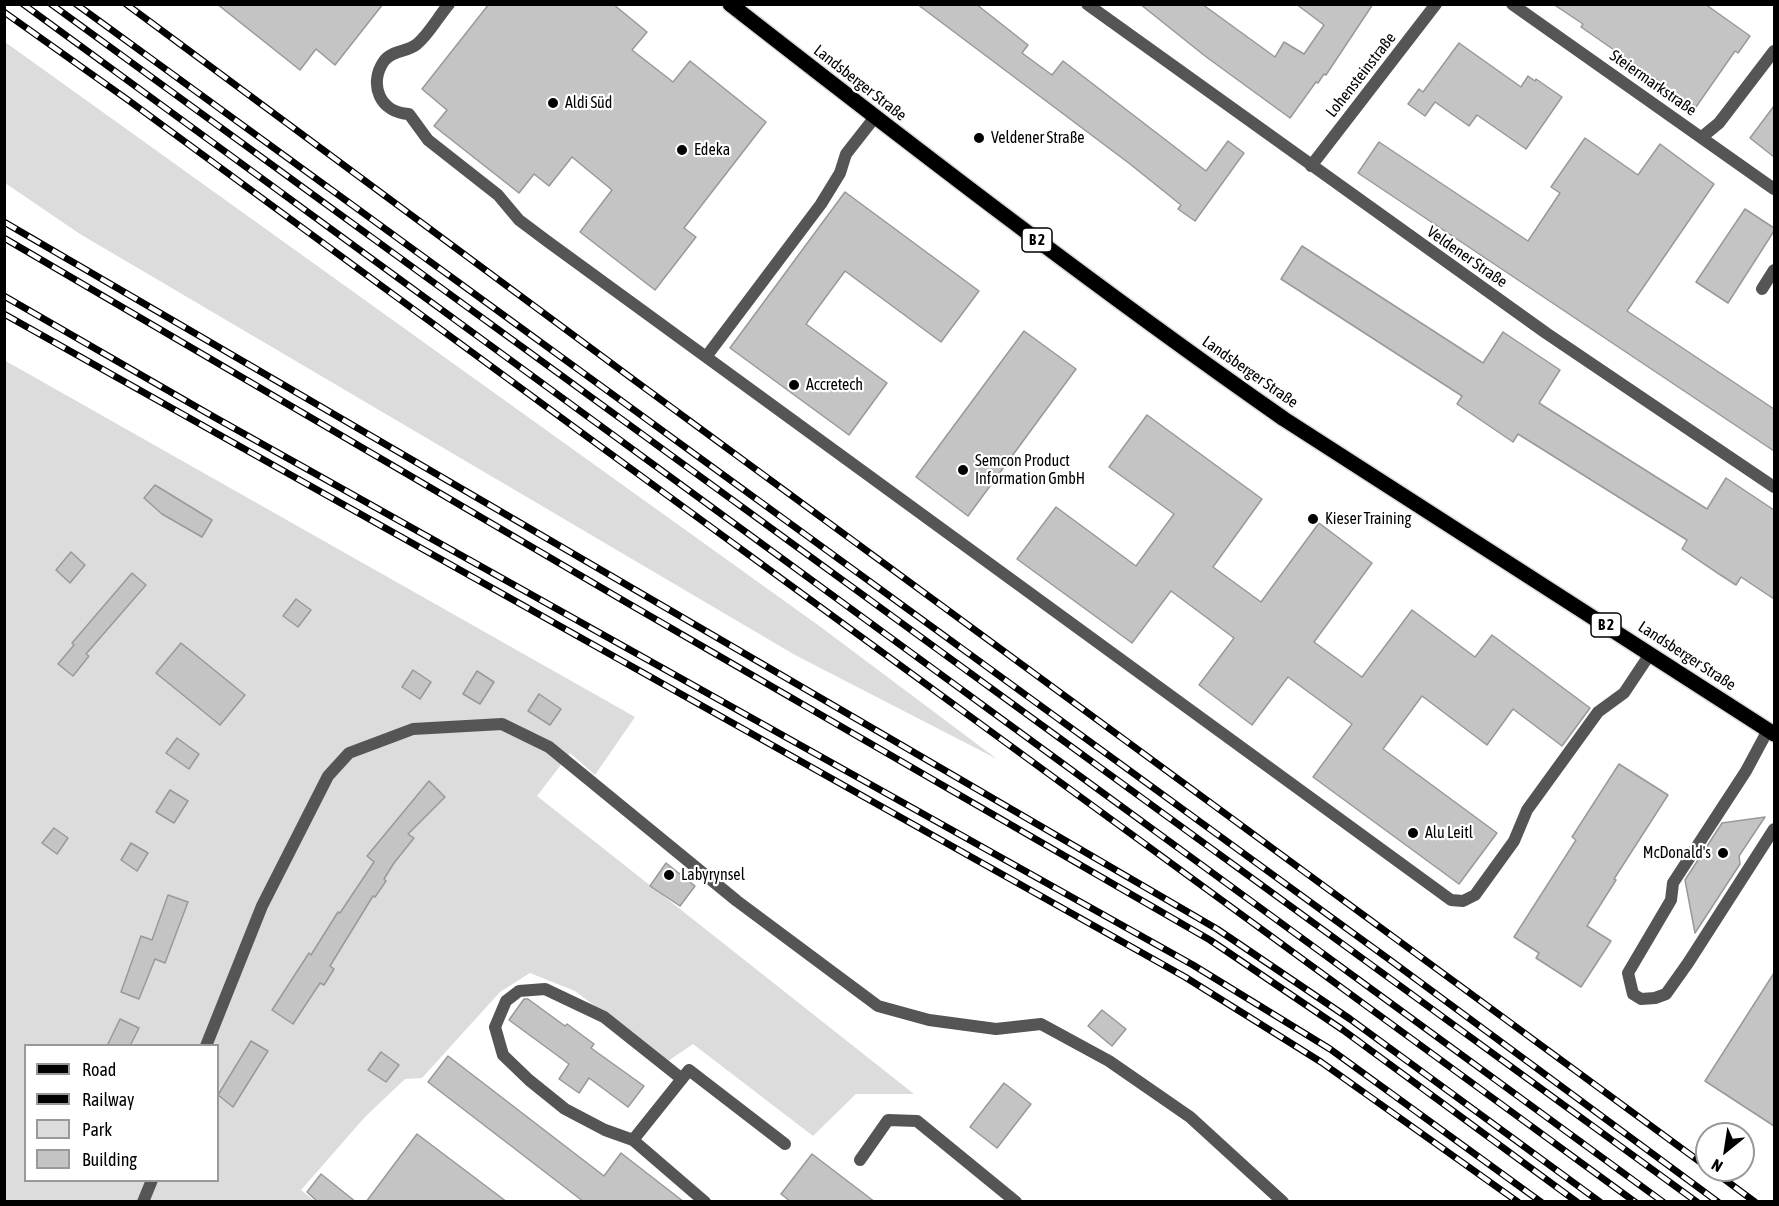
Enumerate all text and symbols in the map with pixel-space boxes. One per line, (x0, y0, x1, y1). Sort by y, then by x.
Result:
street label: Lohensteinstraße (1322, 29, 1400, 121)
street label: Landsberger Straße (810, 41, 910, 125)
street label: Steiermarkstraße (1606, 46, 1700, 120)
place label: Aldi Süd (565, 93, 612, 113)
marker: Aldi Süd (546, 96, 560, 110)
place label: Veldener Straße (991, 128, 1084, 148)
marker: Veldener Straße (972, 131, 986, 145)
place label: Edeka (694, 140, 730, 160)
marker: Edeka (675, 143, 689, 157)
street label: Veldener Straße (1423, 222, 1511, 292)
road number: B 2 (1022, 228, 1052, 252)
street label: Landsberger Straße (1198, 332, 1302, 412)
place label: Accretech (806, 375, 863, 395)
marker: Accretech (787, 378, 801, 392)
place label: Semcon Product Information GmbH (975, 451, 1085, 489)
marker: Semcon Product Information GmbH (956, 463, 970, 477)
place label: Kieser Training (1325, 509, 1411, 529)
marker: Kieser Training (1306, 512, 1320, 526)
road number: B 2 (1591, 613, 1621, 637)
street label: Landsberger Straße (1635, 617, 1739, 695)
place label: Alu Leitl (1425, 823, 1473, 843)
marker: Alu Leitl (1406, 826, 1420, 840)
place label: McDonald's (1643, 843, 1711, 863)
marker: McDonald's (1716, 846, 1730, 860)
place label: Labyrynsel (681, 865, 745, 885)
marker: Labyrynsel (662, 868, 676, 882)
legend (24, 1044, 219, 1182)
text: Road (82, 1059, 116, 1080)
text: Railway (82, 1089, 134, 1110)
text: Park (82, 1119, 112, 1140)
north arrow (1695, 1122, 1755, 1182)
text: Building (82, 1149, 137, 1170)
text: N (1708, 1156, 1726, 1176)

